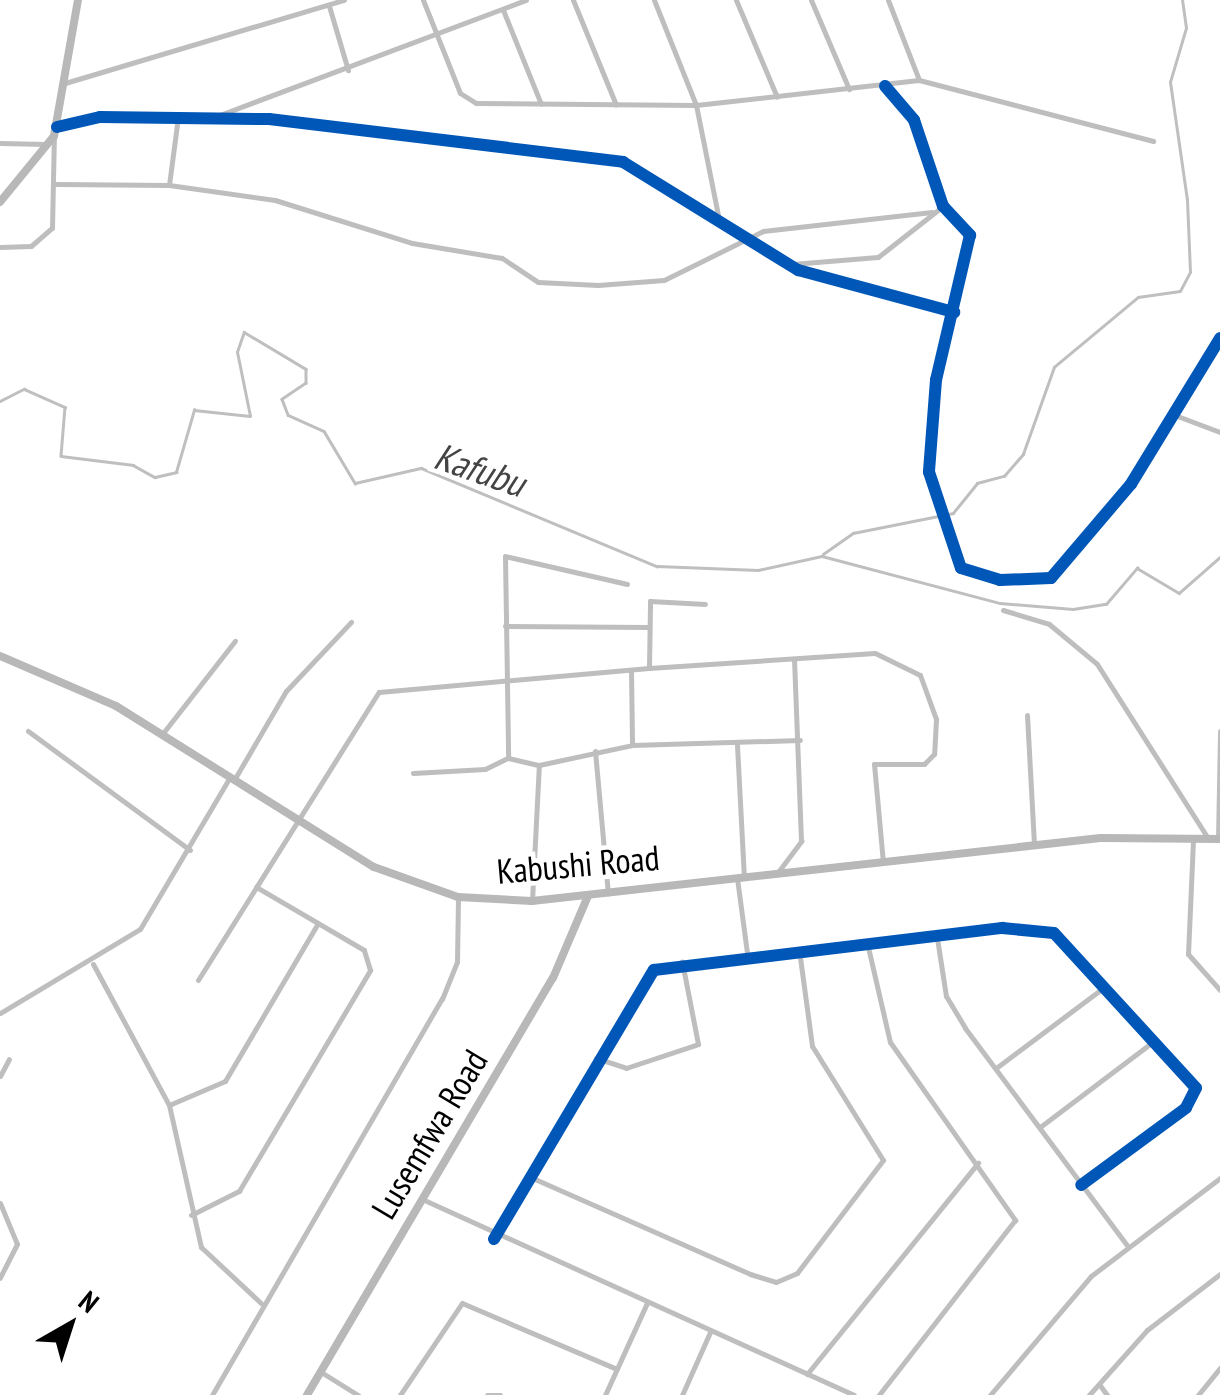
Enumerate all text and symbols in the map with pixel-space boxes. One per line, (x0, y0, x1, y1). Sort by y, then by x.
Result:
water label: Kafubu (429, 432, 531, 506)
street label: Kabushi Road (495, 836, 661, 892)
street label: Lusemfwa Road (362, 1042, 496, 1226)
north arrow (20, 1275, 120, 1375)
text: N (72, 1282, 107, 1320)

